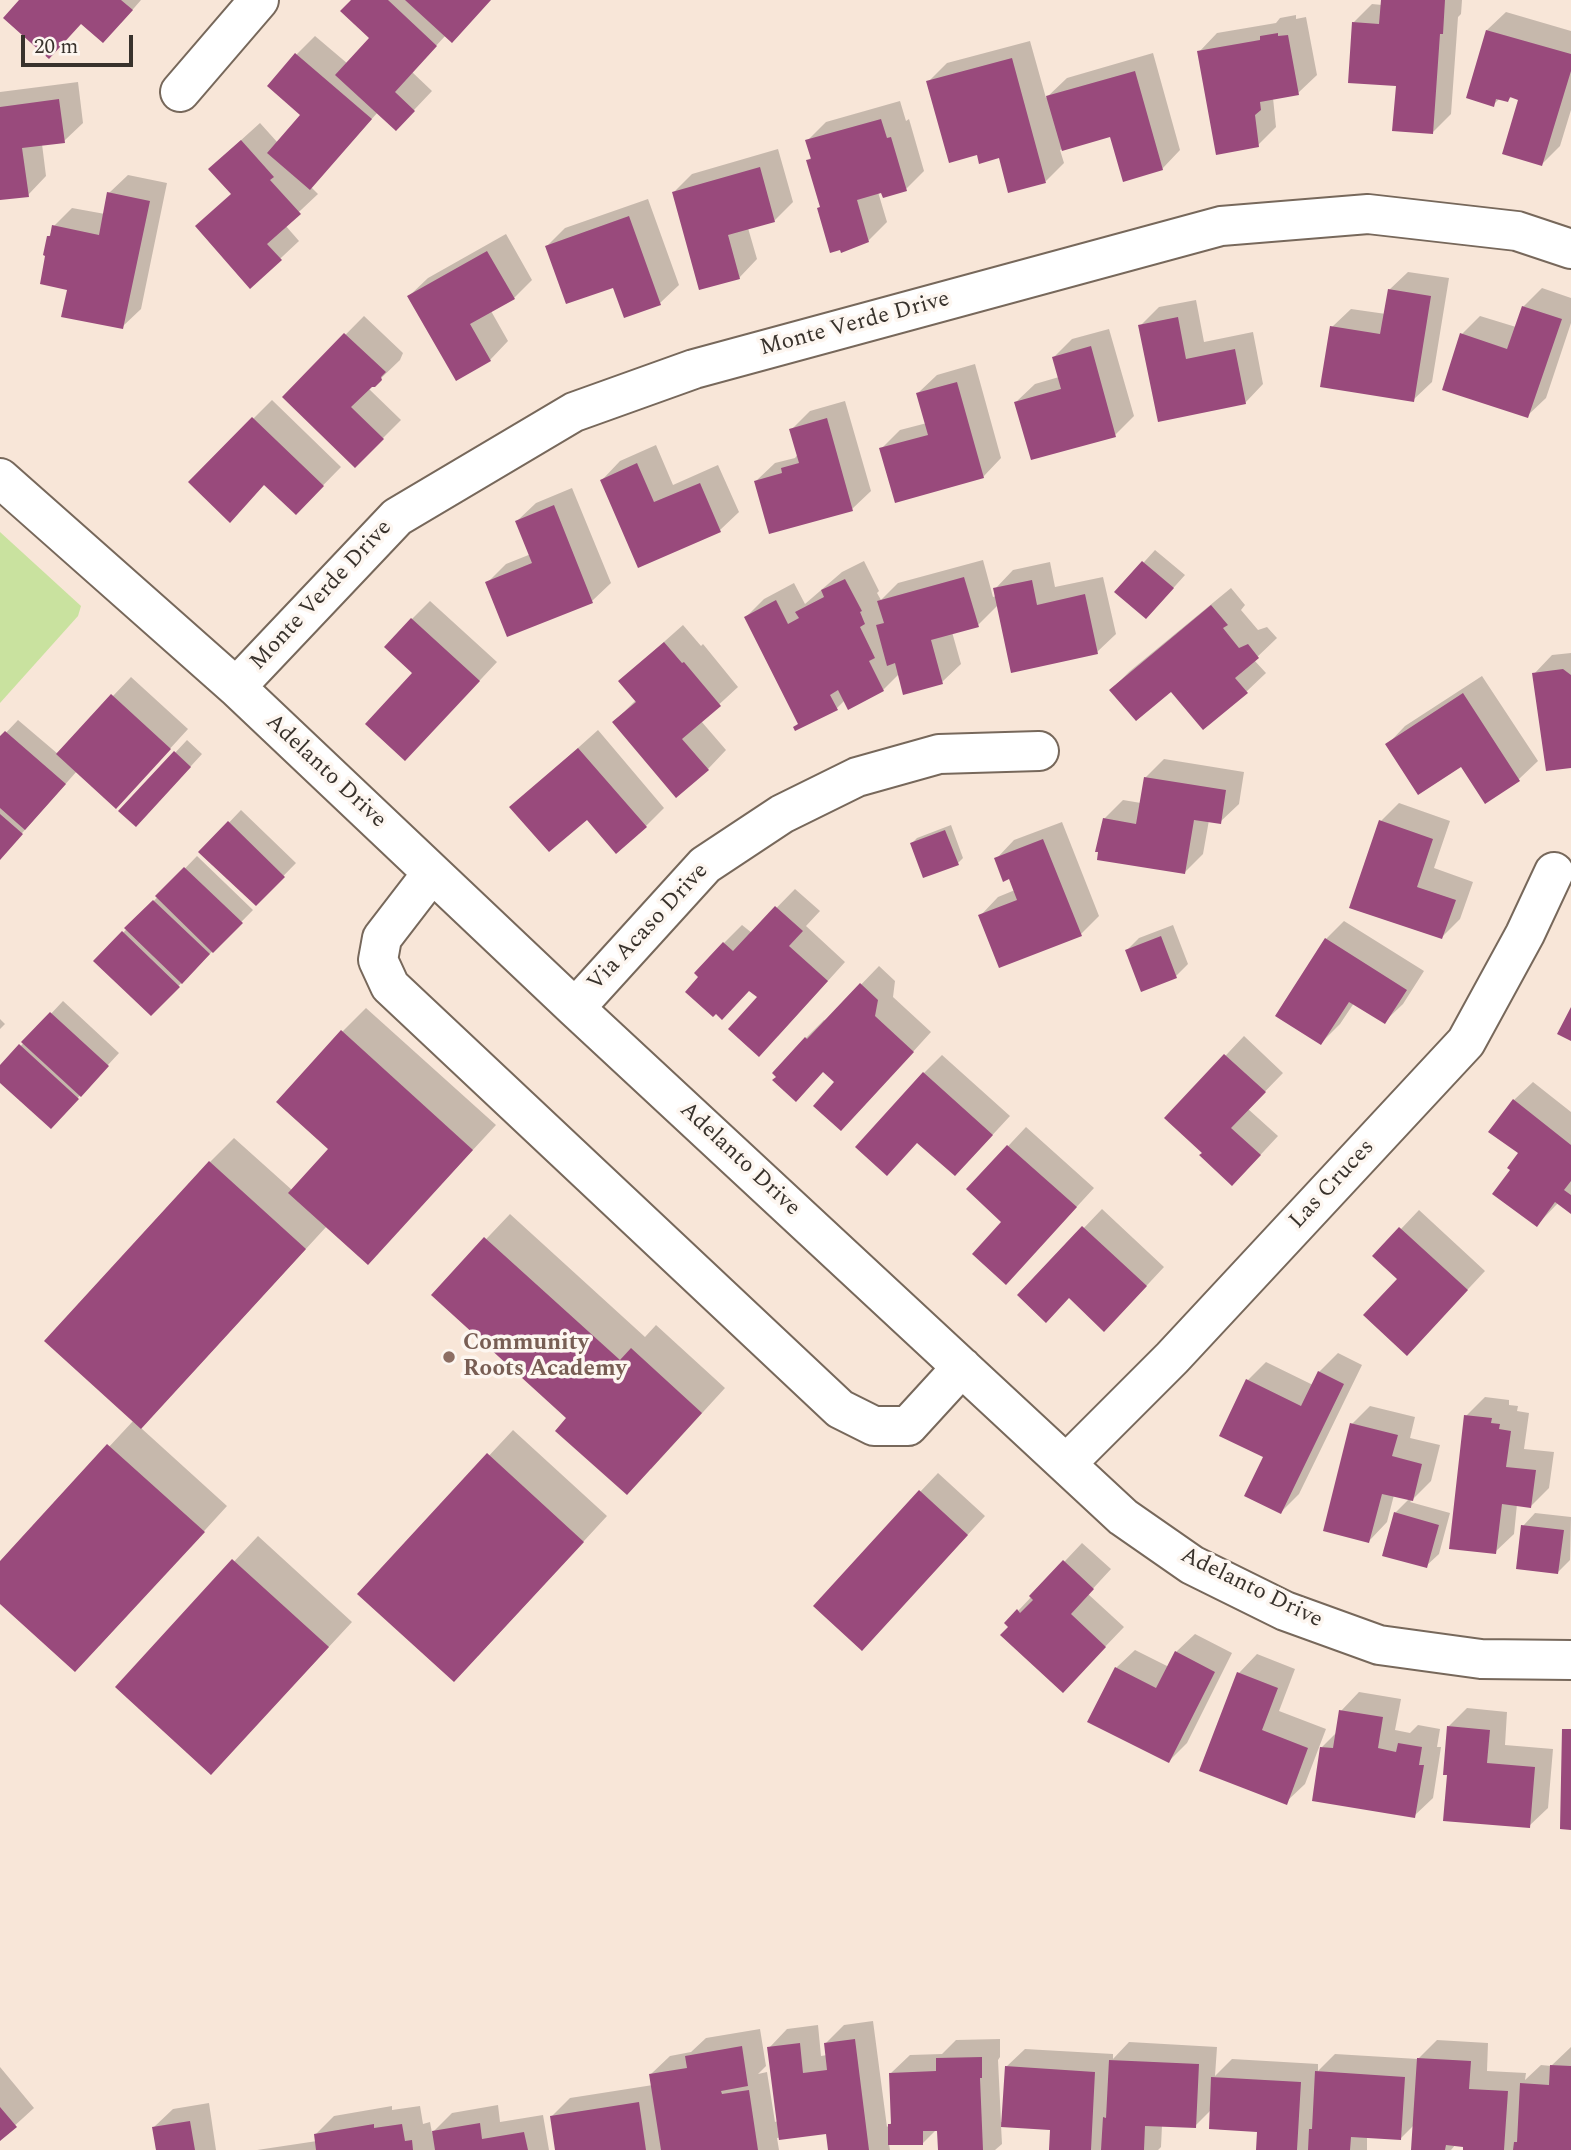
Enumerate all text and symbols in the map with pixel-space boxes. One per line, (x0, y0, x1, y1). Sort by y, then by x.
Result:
scale bar (24, 21, 136, 65)
text: 20 m (34, 31, 78, 63)
street label: Monte Verde Drive (757, 286, 953, 364)
street label: Monte Verde Drive (245, 515, 399, 677)
street label: Adelanto Drive (259, 709, 391, 835)
street label: Via Acaso Drive (583, 858, 715, 998)
street label: Adelanto Drive (673, 1097, 805, 1223)
street label: Las Cruces (1285, 1135, 1381, 1235)
place label: Community Roots Academy (463, 1330, 626, 1384)
marker: Community Roots Academy (441, 1349, 457, 1365)
street label: Adelanto Drive (1175, 1543, 1327, 1635)

